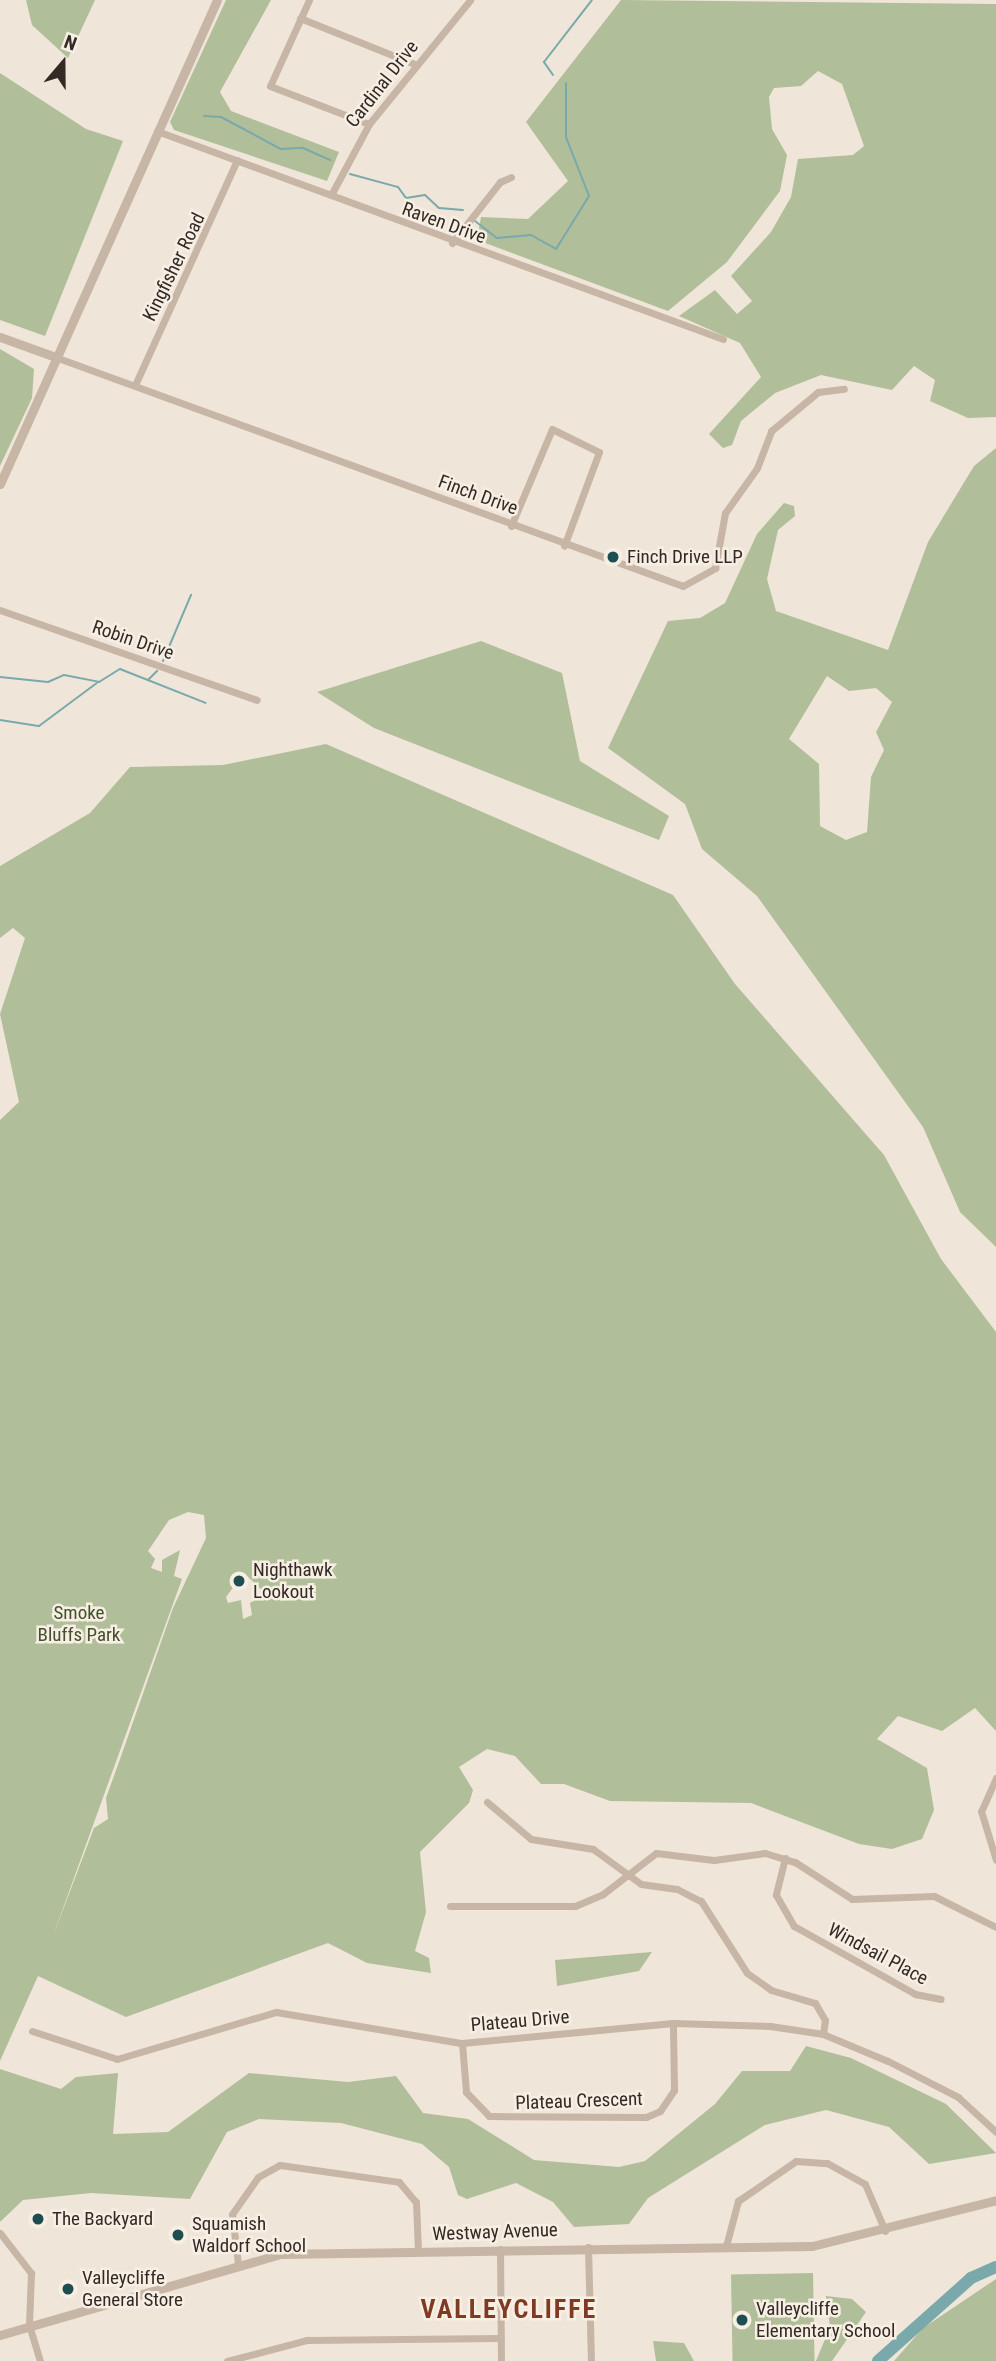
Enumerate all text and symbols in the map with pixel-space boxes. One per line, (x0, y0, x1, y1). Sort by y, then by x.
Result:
north arrow (28, 28, 98, 98)
text: N (61, 30, 80, 56)
street label: Cardinal Drive (341, 36, 423, 132)
street label: Raven Drive (399, 197, 489, 249)
street label: Kingfisher Road (138, 209, 210, 325)
street label: Finch Drive (435, 470, 521, 520)
place label: Finch Drive LLP (627, 546, 743, 568)
marker: Finch Drive LLP (605, 549, 621, 565)
street label: Robin Drive (89, 615, 177, 665)
place label: Nighthawk Lookout (253, 1559, 332, 1603)
marker: Nighthawk Lookout (231, 1573, 247, 1589)
park label: Smoke Bluffs Park (38, 1602, 120, 1646)
street label: Windsail Place (824, 1918, 932, 1990)
street label: Plateau Drive (470, 2005, 570, 2037)
street label: Plateau Crescent (515, 2087, 643, 2115)
place label: The Backyard (52, 2208, 153, 2230)
marker: The Backyard (30, 2211, 46, 2227)
place label: Squamish Waldorf School (192, 2213, 306, 2257)
street label: Westway Avenue (432, 2218, 558, 2246)
marker: Squamish Waldorf School (170, 2227, 186, 2243)
place label: Valleycliffe General Store (82, 2267, 183, 2311)
marker: Valleycliffe General Store (60, 2281, 76, 2297)
district label: VALLEYCLIFFE (422, 2294, 596, 2326)
place label: Valleycliffe Elementary School (756, 2298, 895, 2342)
marker: Valleycliffe Elementary School (734, 2312, 750, 2328)

